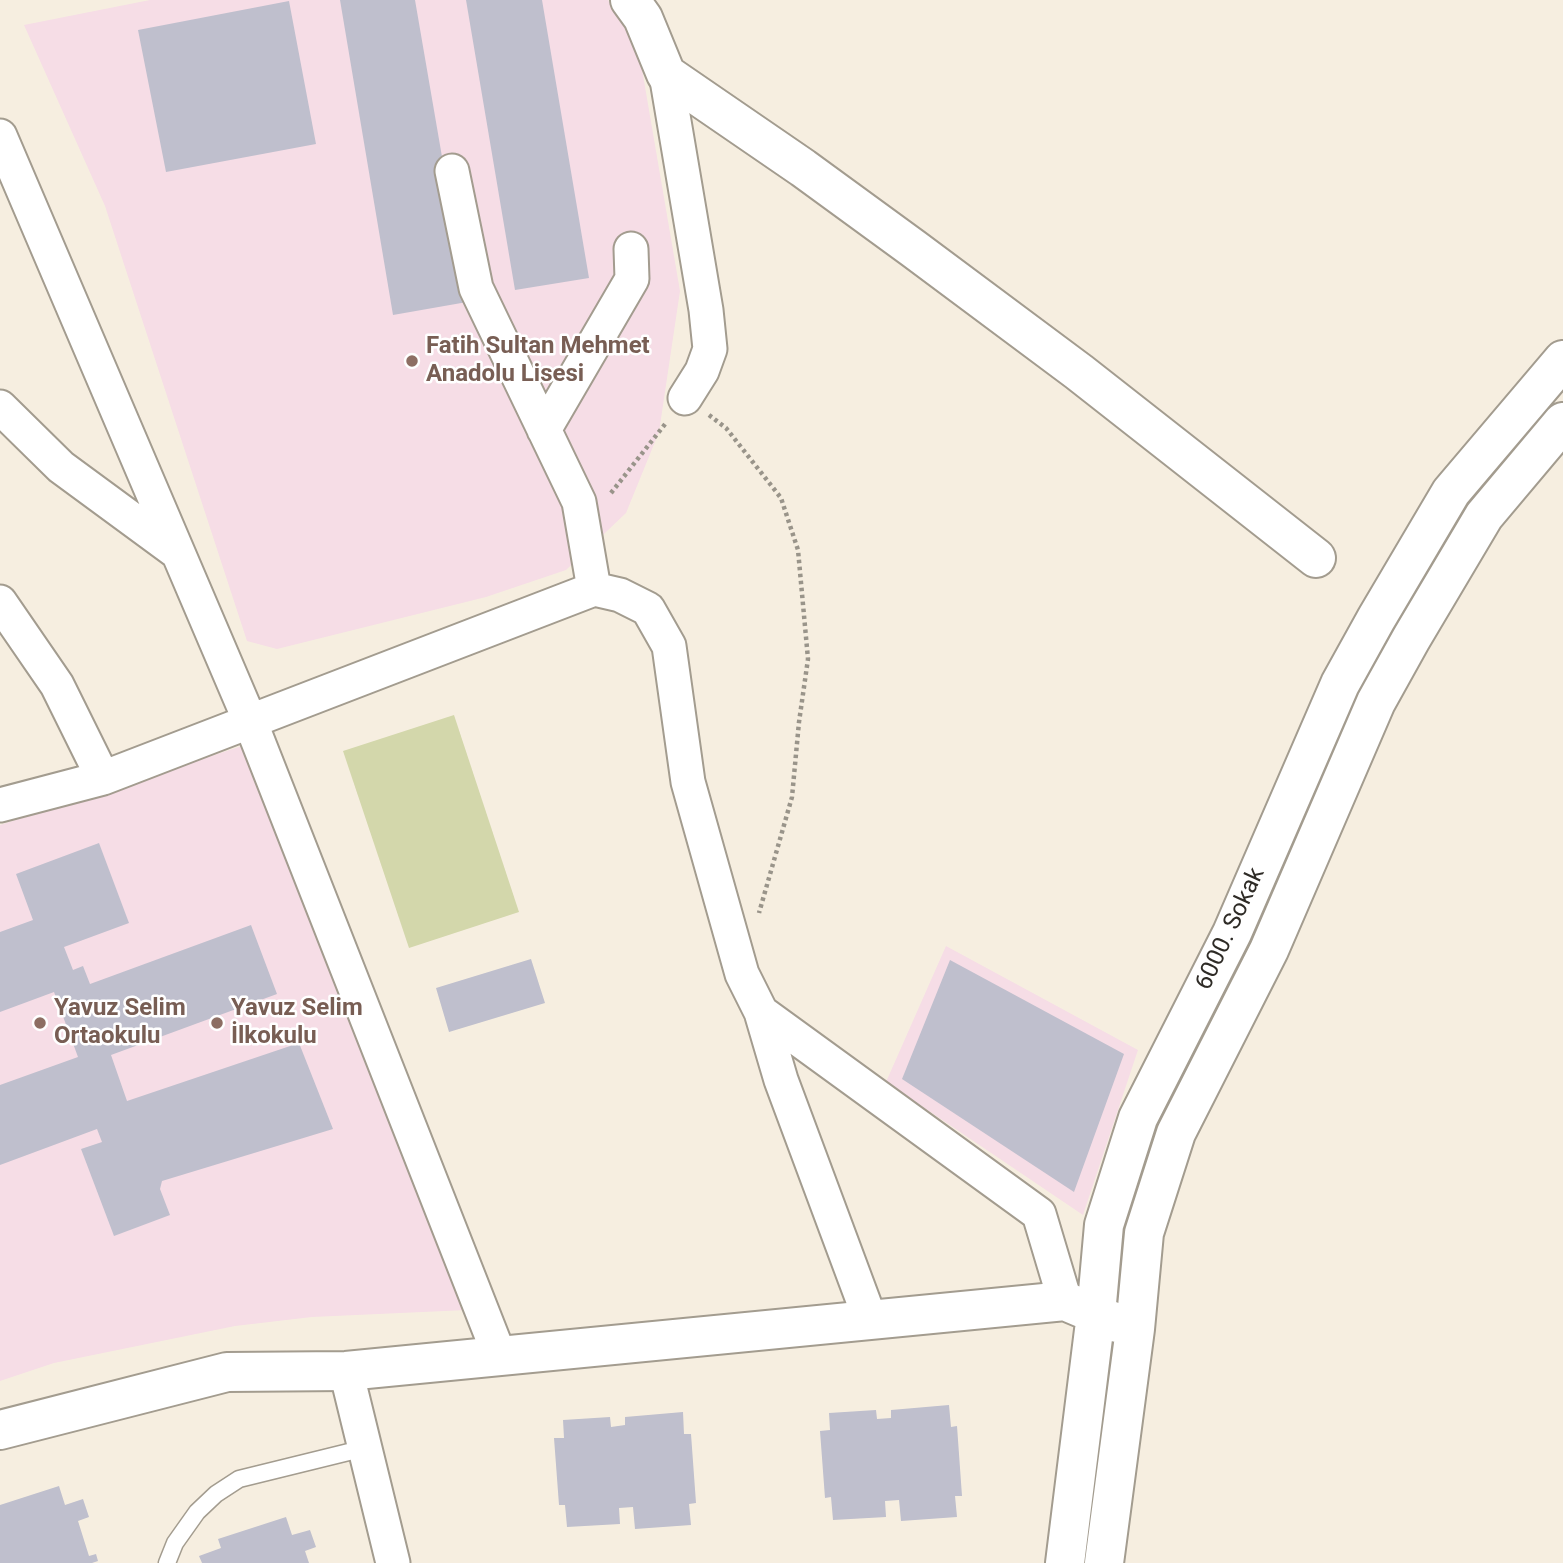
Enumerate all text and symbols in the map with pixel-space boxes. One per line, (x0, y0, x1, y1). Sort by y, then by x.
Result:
place label: Fatih Sultan Mehmet Anadolu Lisesi (426, 333, 650, 389)
marker: Fatih Sultan Mehmet Anadolu Lisesi (404, 353, 420, 369)
street label: 6000. Sokak (1190, 863, 1272, 995)
place label: Yavuz Selim Ortaokulu (54, 995, 186, 1051)
place label: Yavuz Selim İlkokulu (231, 995, 363, 1051)
marker: Yavuz Selim Ortaokulu (32, 1015, 48, 1031)
marker: Yavuz Selim İlkokulu (209, 1015, 225, 1031)

